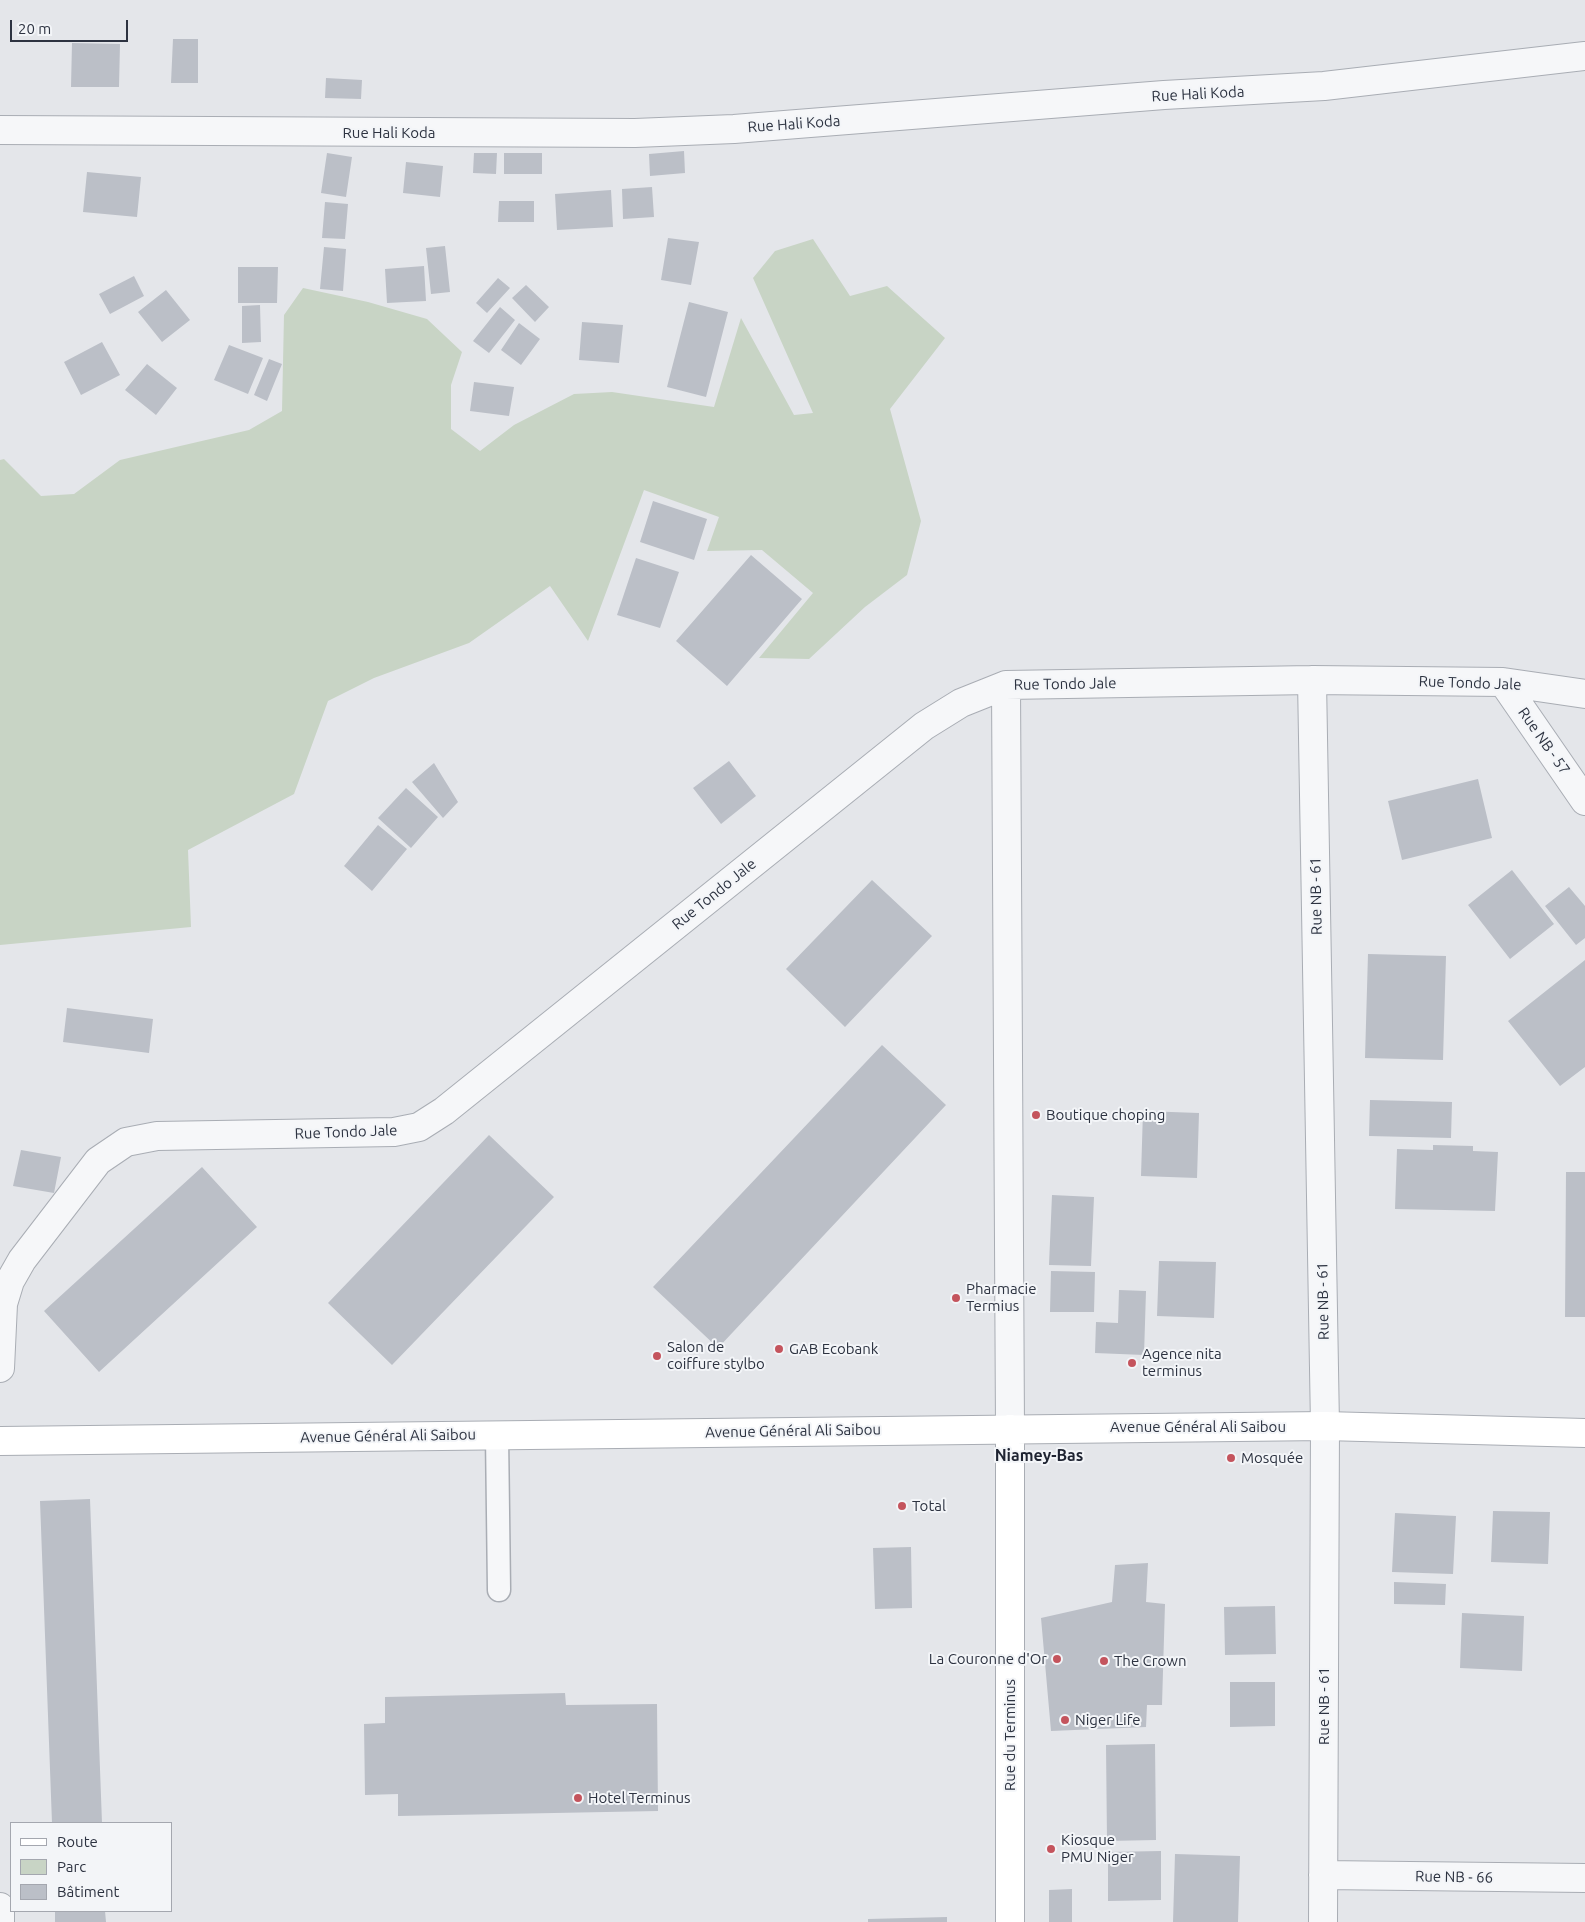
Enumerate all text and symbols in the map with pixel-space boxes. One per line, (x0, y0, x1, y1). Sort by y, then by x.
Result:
scale bar (12, 10, 130, 42)
text: 20 m (18, 20, 51, 37)
street label: Rue Hali Koda (1151, 83, 1245, 105)
street label: Rue Hali Koda (747, 112, 841, 136)
street label: Rue Hali Koda (343, 124, 435, 142)
street label: Rue Tondo Jale (1418, 672, 1522, 694)
street label: Rue Tondo Jale (1013, 674, 1117, 694)
street label: Rue NB - 57 (1514, 704, 1574, 778)
street label: Rue Tondo Jale (668, 855, 760, 933)
street label: Rue NB - 61 (1306, 857, 1326, 935)
place label: Boutique choping (1046, 1106, 1165, 1124)
marker: Boutique choping (1030, 1109, 1042, 1121)
street label: Rue Tondo Jale (294, 1121, 398, 1143)
street label: Rue NB - 61 (1313, 1262, 1333, 1340)
place label: Pharmacie Termius (966, 1280, 1036, 1315)
marker: Pharmacie Termius (950, 1292, 962, 1304)
place label: Salon de coiffure stylbo (667, 1338, 765, 1373)
place label: GAB Ecobank (789, 1340, 878, 1358)
marker: GAB Ecobank (773, 1343, 785, 1355)
place label: Agence nita terminus (1142, 1345, 1222, 1380)
marker: Salon de coiffure stylbo (651, 1350, 663, 1362)
marker: Agence nita terminus (1126, 1357, 1138, 1369)
street label: Avenue Général Ali Saibou (1110, 1418, 1286, 1436)
street label: Avenue Général Ali Saibou (705, 1420, 881, 1442)
street label: Avenue Général Ali Saibou (300, 1425, 476, 1447)
district label: Niamey-Bas (995, 1446, 1083, 1466)
place label: Mosquée (1241, 1449, 1303, 1467)
marker: Mosquée (1225, 1452, 1237, 1464)
place label: Total (912, 1497, 946, 1515)
marker: Total (896, 1500, 908, 1512)
place label: La Couronne d'Or (929, 1650, 1047, 1668)
place label: The Crown (1114, 1652, 1186, 1670)
marker: La Couronne d'Or (1051, 1653, 1063, 1665)
marker: The Crown (1098, 1655, 1110, 1667)
street label: Rue NB - 61 (1315, 1667, 1333, 1745)
street label: Rue du Terminus (1001, 1679, 1019, 1791)
place label: Niger Life (1075, 1711, 1141, 1729)
marker: Niger Life (1059, 1714, 1071, 1726)
place label: Hotel Terminus (588, 1789, 691, 1807)
marker: Hotel Terminus (572, 1792, 584, 1804)
legend (10, 1822, 172, 1912)
place label: Kiosque PMU Niger (1061, 1831, 1134, 1866)
text: Route (57, 1833, 98, 1850)
marker: Kiosque PMU Niger (1045, 1843, 1057, 1855)
text: Parc (57, 1858, 86, 1875)
street label: Rue NB - 66 (1415, 1867, 1493, 1887)
text: Bâtiment (57, 1883, 119, 1900)

